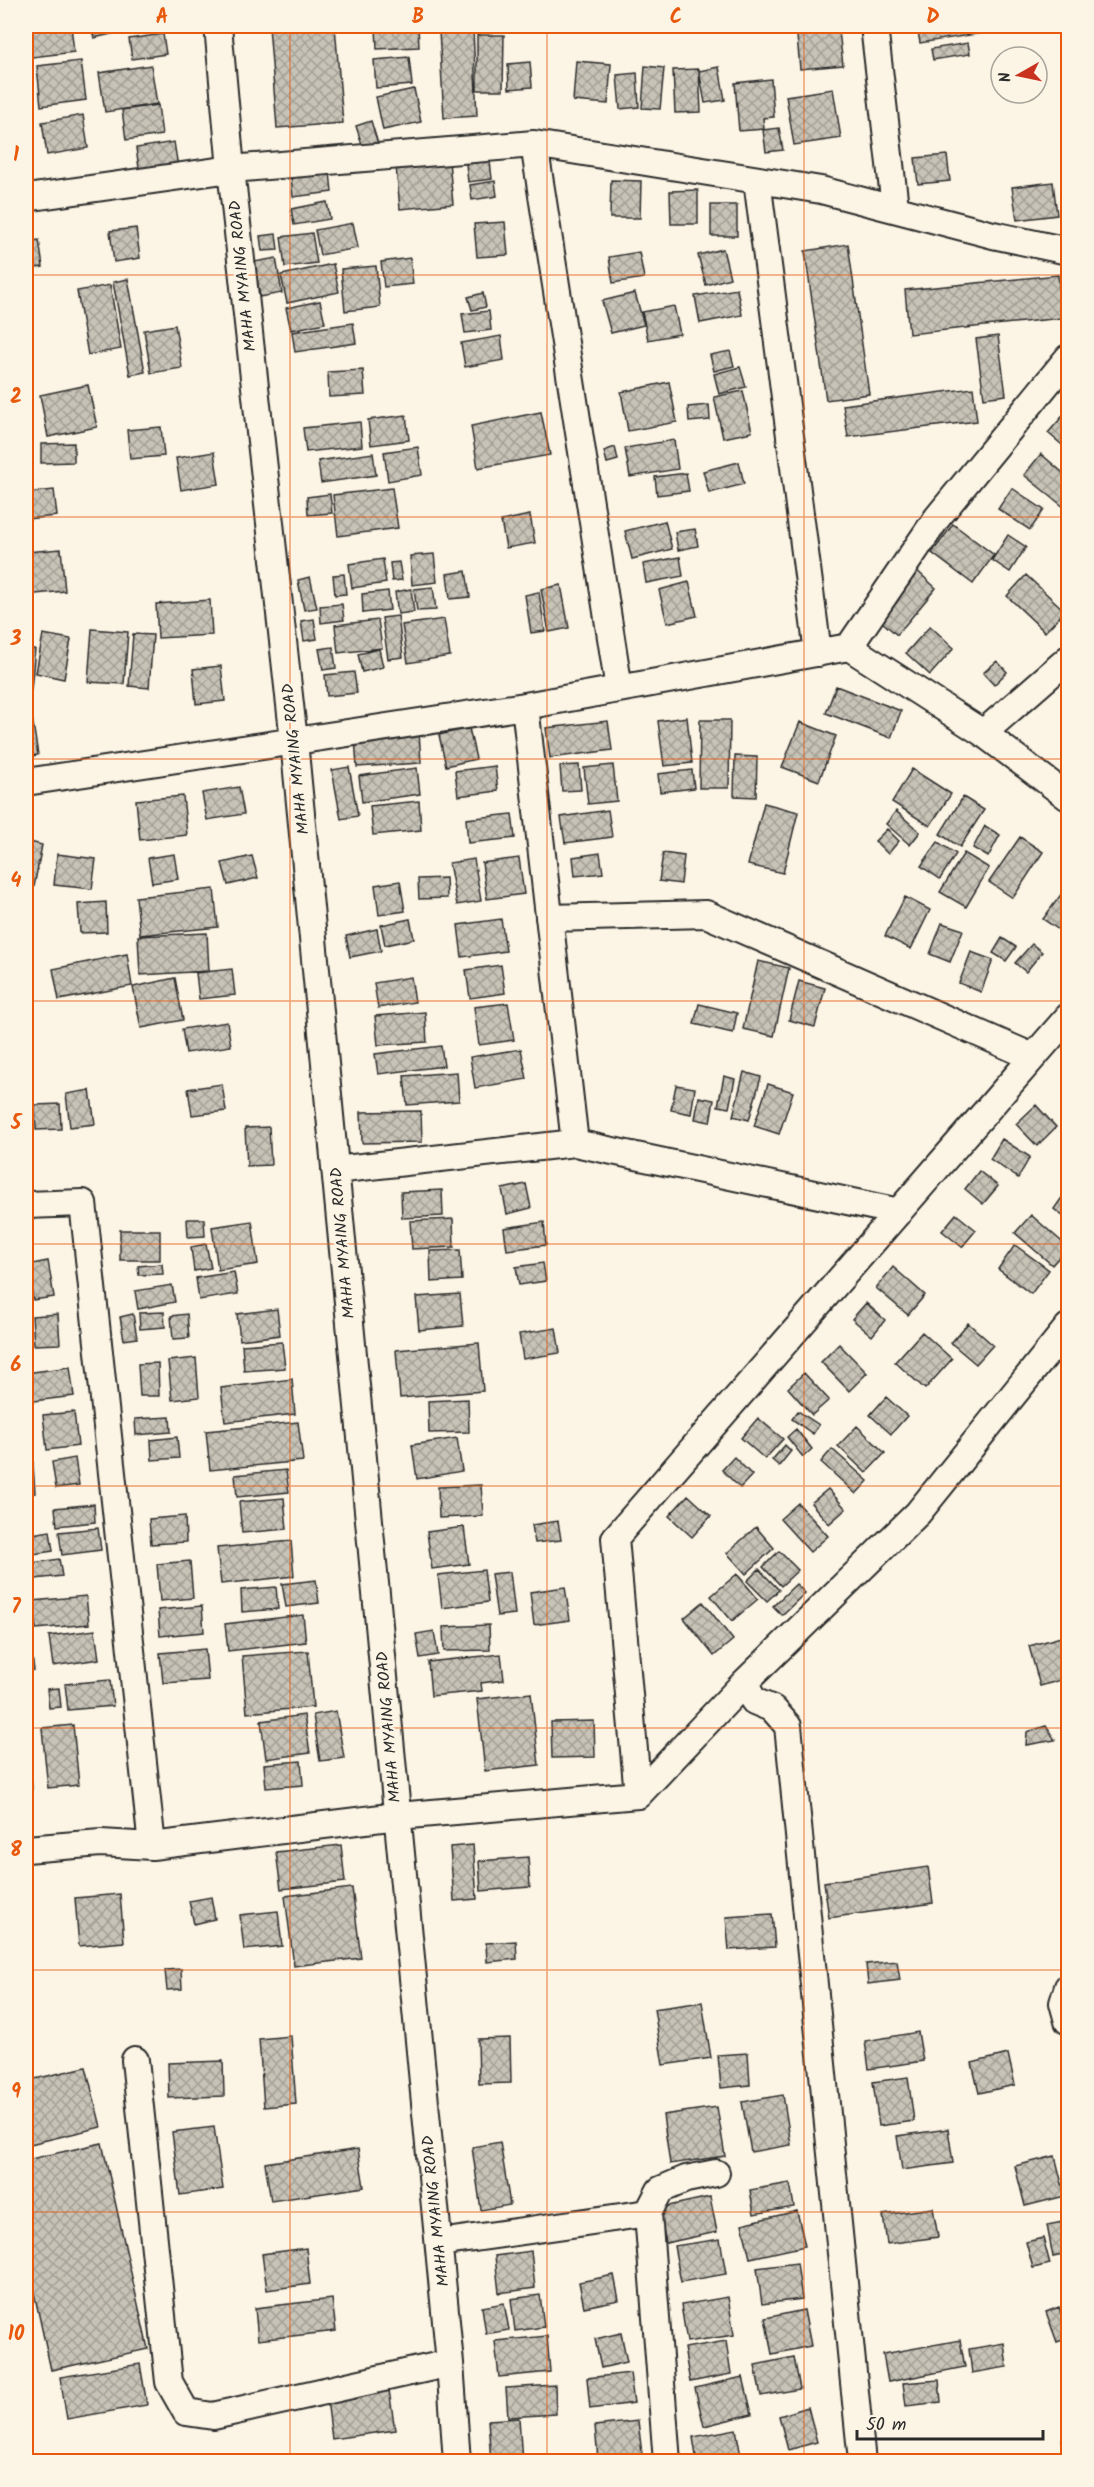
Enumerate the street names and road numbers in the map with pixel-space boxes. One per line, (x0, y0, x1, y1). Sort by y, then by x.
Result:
street label: MAHA MYAING ROAD (223, 199, 263, 353)
street label: MAHA MYAING ROAD (276, 682, 316, 836)
street label: MAHA MYAING ROAD (324, 1166, 362, 1320)
street label: MAHA MYAING ROAD (370, 1650, 408, 1804)
street label: MAHA MYAING ROAD (416, 2134, 456, 2288)

